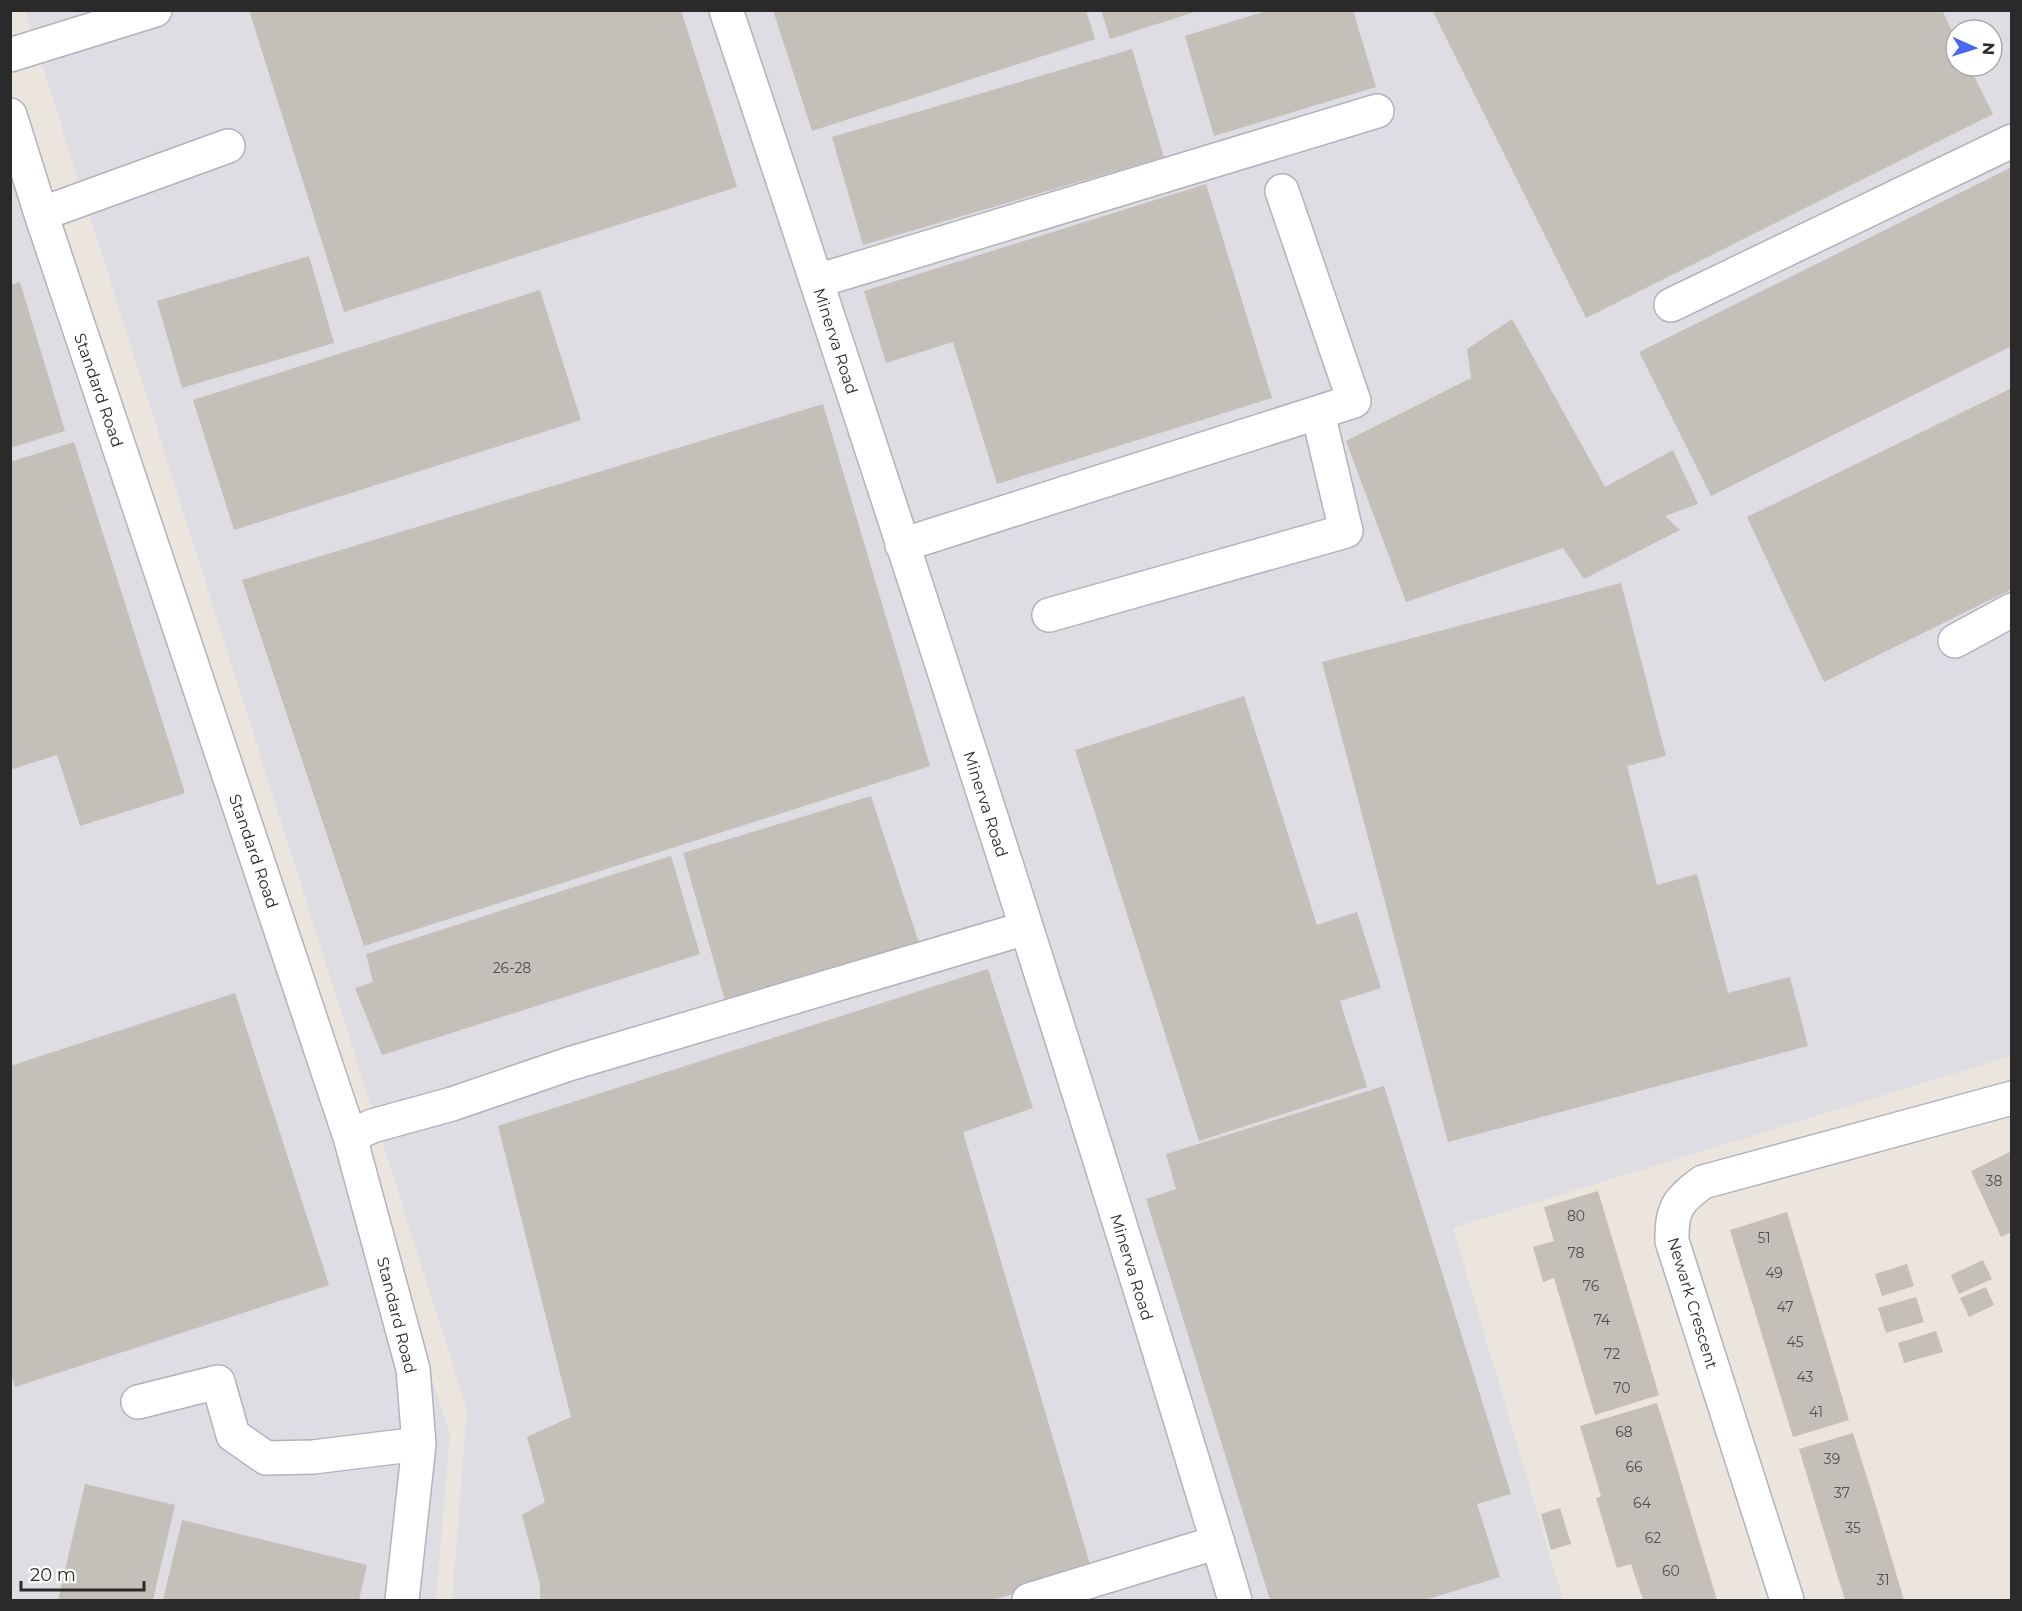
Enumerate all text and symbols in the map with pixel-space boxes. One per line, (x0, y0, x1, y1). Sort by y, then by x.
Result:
north arrow (1944, 18, 2004, 78)
text: N (1979, 42, 1998, 56)
street label: Minerva Road (809, 286, 862, 397)
street label: Standard Road (70, 331, 127, 450)
street label: Minerva Road (959, 749, 1012, 860)
street label: Standard Road (225, 792, 282, 911)
house number: 26-28 (493, 959, 531, 977)
house number: 38 (1986, 1172, 2002, 1190)
house number: 80 (1567, 1207, 1585, 1225)
street label: Minerva Road (1106, 1212, 1157, 1323)
house number: 51 (1758, 1229, 1770, 1247)
street label: Newark Crescent (1663, 1235, 1722, 1372)
house number: 78 (1568, 1244, 1585, 1262)
street label: Standard Road (373, 1255, 420, 1375)
house number: 49 (1765, 1264, 1783, 1282)
house number: 76 (1583, 1277, 1600, 1295)
house number: 47 (1777, 1298, 1793, 1316)
house number: 74 (1594, 1311, 1611, 1329)
house number: 45 (1786, 1333, 1804, 1351)
house number: 72 (1604, 1345, 1620, 1363)
house number: 43 (1797, 1368, 1814, 1386)
house number: 70 (1613, 1379, 1631, 1397)
house number: 41 (1809, 1403, 1823, 1421)
house number: 68 (1615, 1423, 1633, 1441)
house number: 39 (1824, 1450, 1840, 1468)
house number: 66 (1625, 1458, 1643, 1476)
house number: 37 (1834, 1484, 1850, 1502)
house number: 64 (1633, 1494, 1652, 1512)
house number: 35 (1845, 1519, 1861, 1537)
house number: 62 (1645, 1529, 1661, 1547)
scale bar (21, 1554, 144, 1592)
house number: 60 (1662, 1562, 1680, 1580)
text: 20 m (30, 1564, 76, 1586)
house number: 31 (1877, 1571, 1889, 1589)

